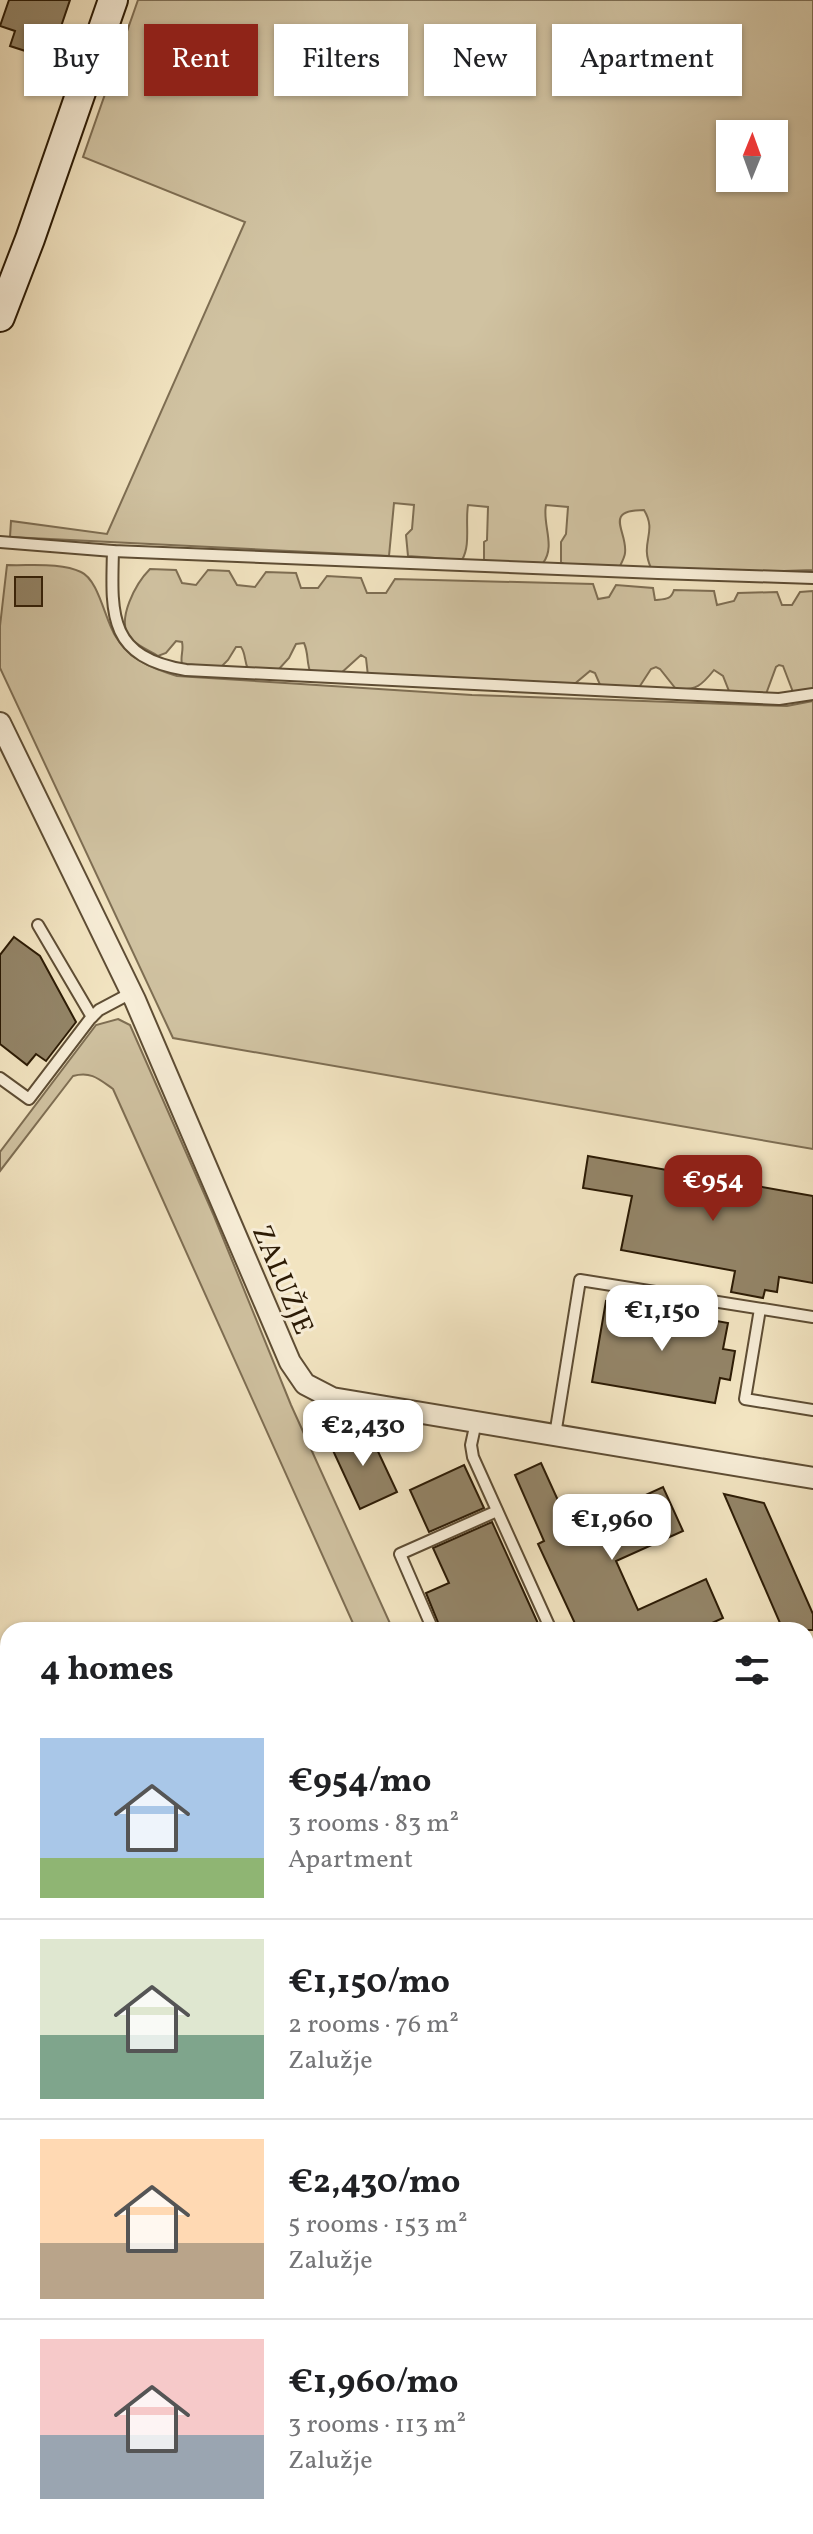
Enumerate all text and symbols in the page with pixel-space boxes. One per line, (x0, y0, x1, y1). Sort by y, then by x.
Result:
chip: Buy (24, 24, 128, 96)
chip: Rent (144, 24, 258, 96)
chip: Filters (274, 24, 408, 96)
chip: New (424, 24, 536, 96)
chip: Apartment (552, 24, 742, 96)
north arrow (716, 120, 788, 192)
map controls (716, 120, 788, 192)
pin: €954 (666, 1155, 760, 1223)
text: €954 (682, 1163, 744, 1199)
street label: ZALUŽJE (241, 1219, 322, 1341)
pin: €1,150 (597, 1285, 727, 1353)
text: €1,150 (624, 1293, 700, 1329)
pin: €2,430 (298, 1400, 428, 1468)
text: €2,430 (321, 1408, 405, 1444)
pin: €1,960 (547, 1494, 677, 1562)
text: €1,960 (571, 1502, 653, 1538)
text: 4 homes (40, 1647, 174, 1694)
icon: filters (730, 1648, 774, 1692)
text: €954/mo (288, 1759, 431, 1806)
icon: home (104, 1770, 200, 1866)
text: 3 rooms · 83 m² (288, 1806, 459, 1842)
text: Apartment (288, 1842, 413, 1878)
text: €1,150/mo (288, 1960, 450, 2007)
icon: home (104, 1971, 200, 2067)
text: 2 rooms · 76 m² (288, 2007, 459, 2043)
text: Zalužje (288, 2043, 373, 2079)
text: €2,430/mo (288, 2160, 461, 2207)
icon: home (104, 2171, 200, 2267)
text: 5 rooms · 153 m² (288, 2207, 468, 2243)
text: Zalužje (288, 2243, 373, 2279)
text: €1,960/mo (288, 2360, 458, 2407)
icon: home (104, 2371, 200, 2467)
text: 3 rooms · 113 m² (288, 2407, 466, 2443)
text: Zalužje (288, 2443, 373, 2479)

